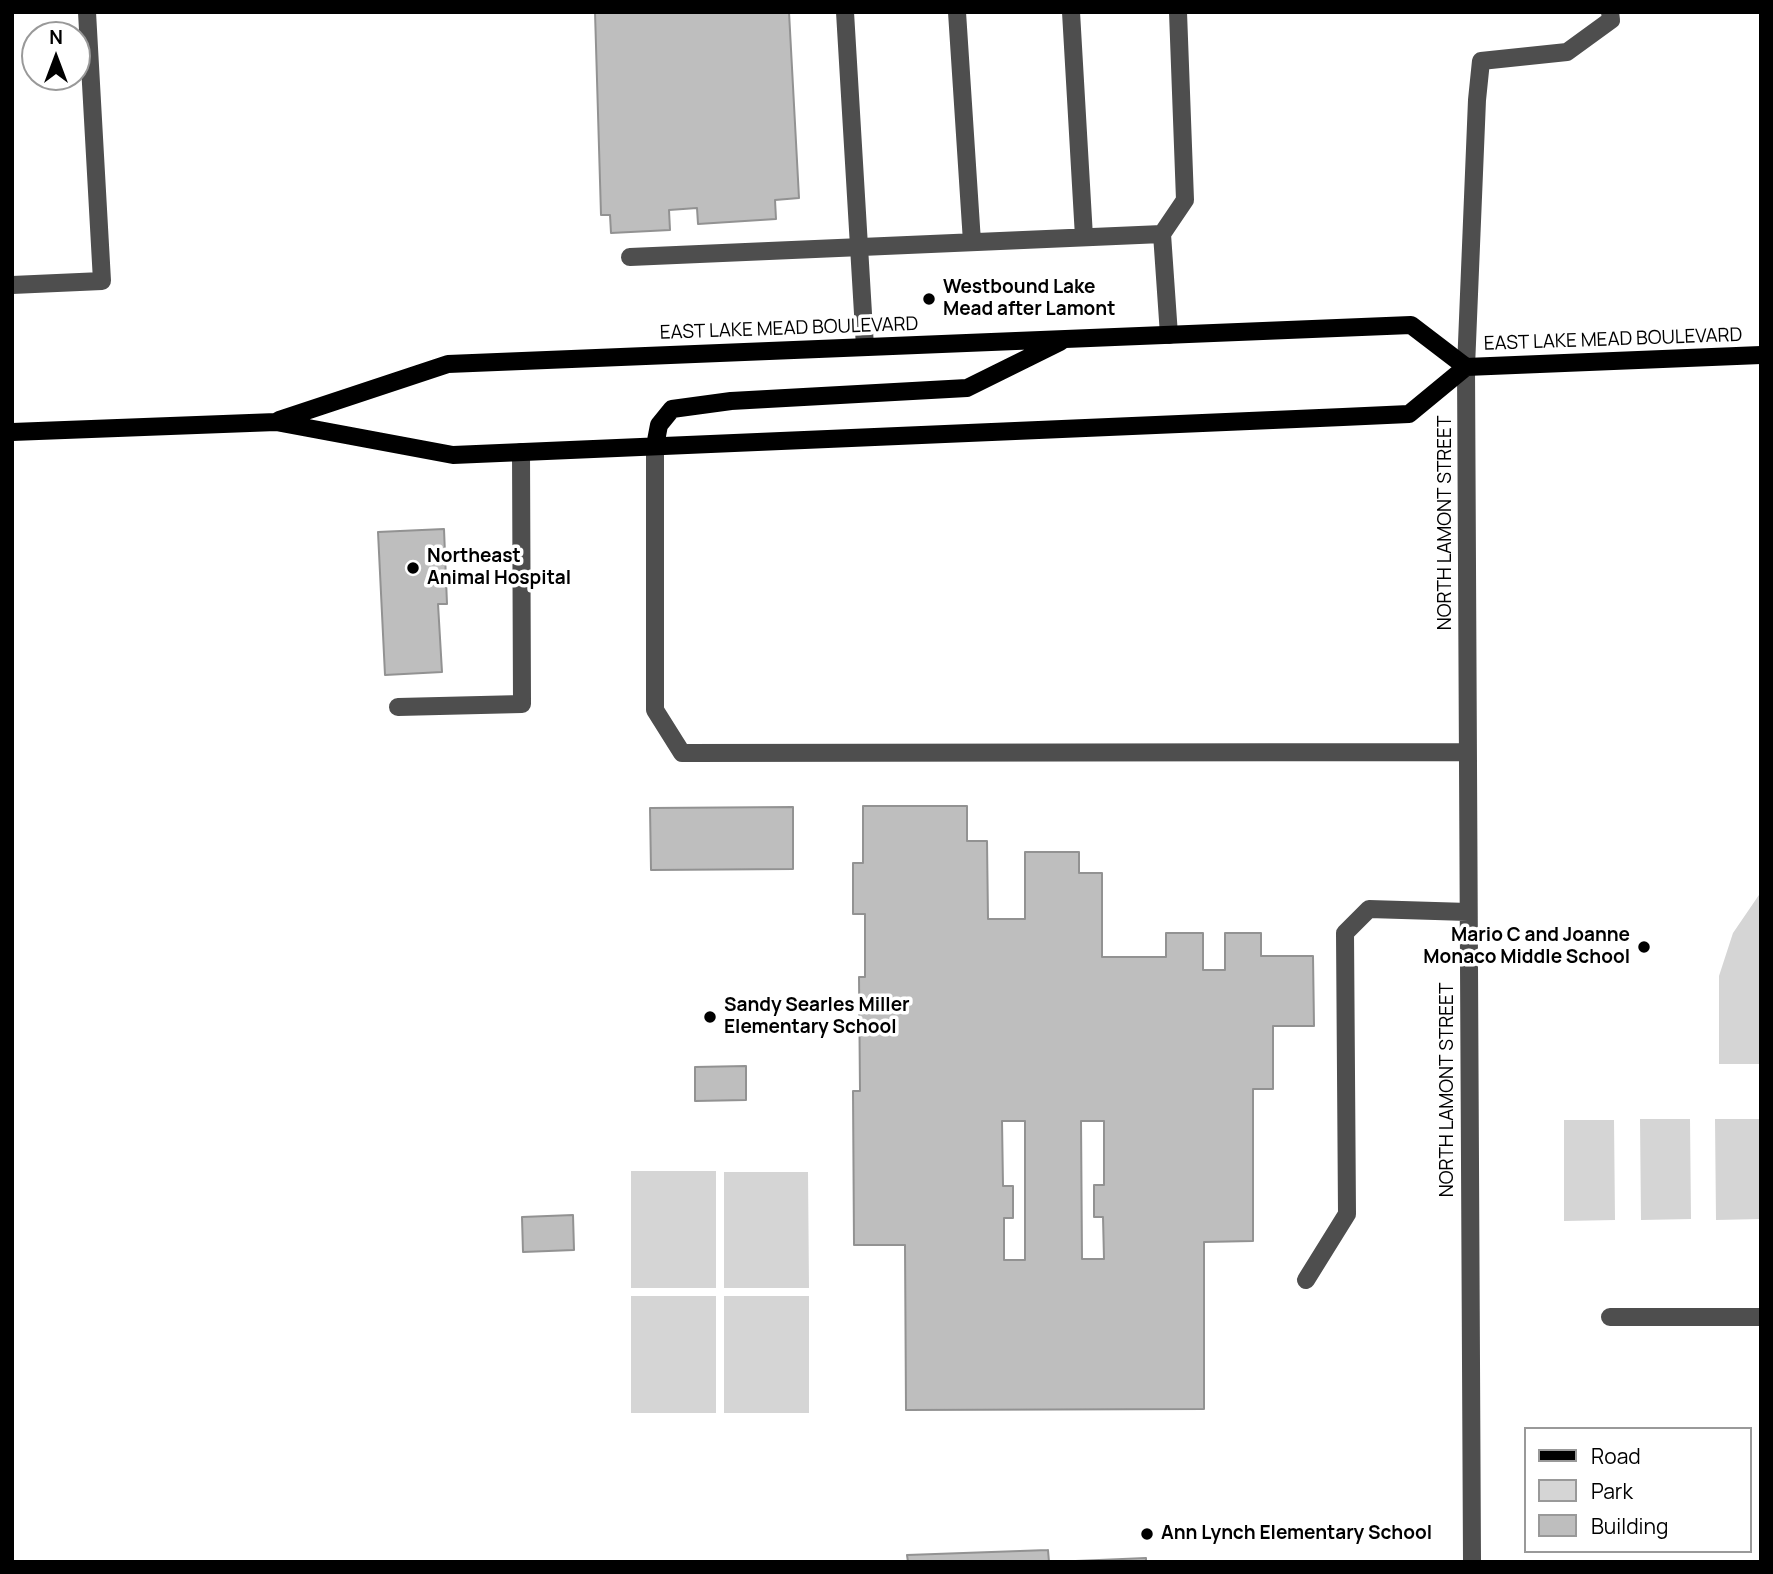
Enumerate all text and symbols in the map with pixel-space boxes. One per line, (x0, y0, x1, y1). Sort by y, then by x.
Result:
north arrow (21, 21, 91, 91)
text: N (49, 24, 63, 50)
place label: Westbound Lake Mead after Lamont (943, 277, 1115, 321)
marker: Westbound Lake Mead after Lamont (921, 291, 937, 307)
street label: EAST LAKE MEAD BOULEVARD (659, 313, 919, 345)
street label: EAST LAKE MEAD BOULEVARD (1483, 324, 1743, 356)
street label: NORTH LAMONT STREET (1435, 416, 1457, 630)
place label: Northeast Animal Hospital (427, 546, 571, 590)
marker: Northeast Animal Hospital (405, 560, 421, 576)
place label: Mario C and Joanne Monaco Middle School (1423, 925, 1630, 969)
marker: Mario C and Joanne Monaco Middle School (1636, 939, 1652, 955)
street label: NORTH LAMONT STREET (1437, 983, 1459, 1197)
place label: Sandy Searles Miller Elementary School (724, 995, 910, 1039)
marker: Sandy Searles Miller Elementary School (702, 1009, 718, 1025)
legend (1524, 1427, 1752, 1553)
text: Road (1591, 1442, 1641, 1470)
text: Park (1591, 1477, 1633, 1505)
text: Building (1591, 1512, 1668, 1540)
place label: Ann Lynch Elementary School (1161, 1523, 1432, 1545)
marker: Ann Lynch Elementary School (1139, 1526, 1155, 1542)

